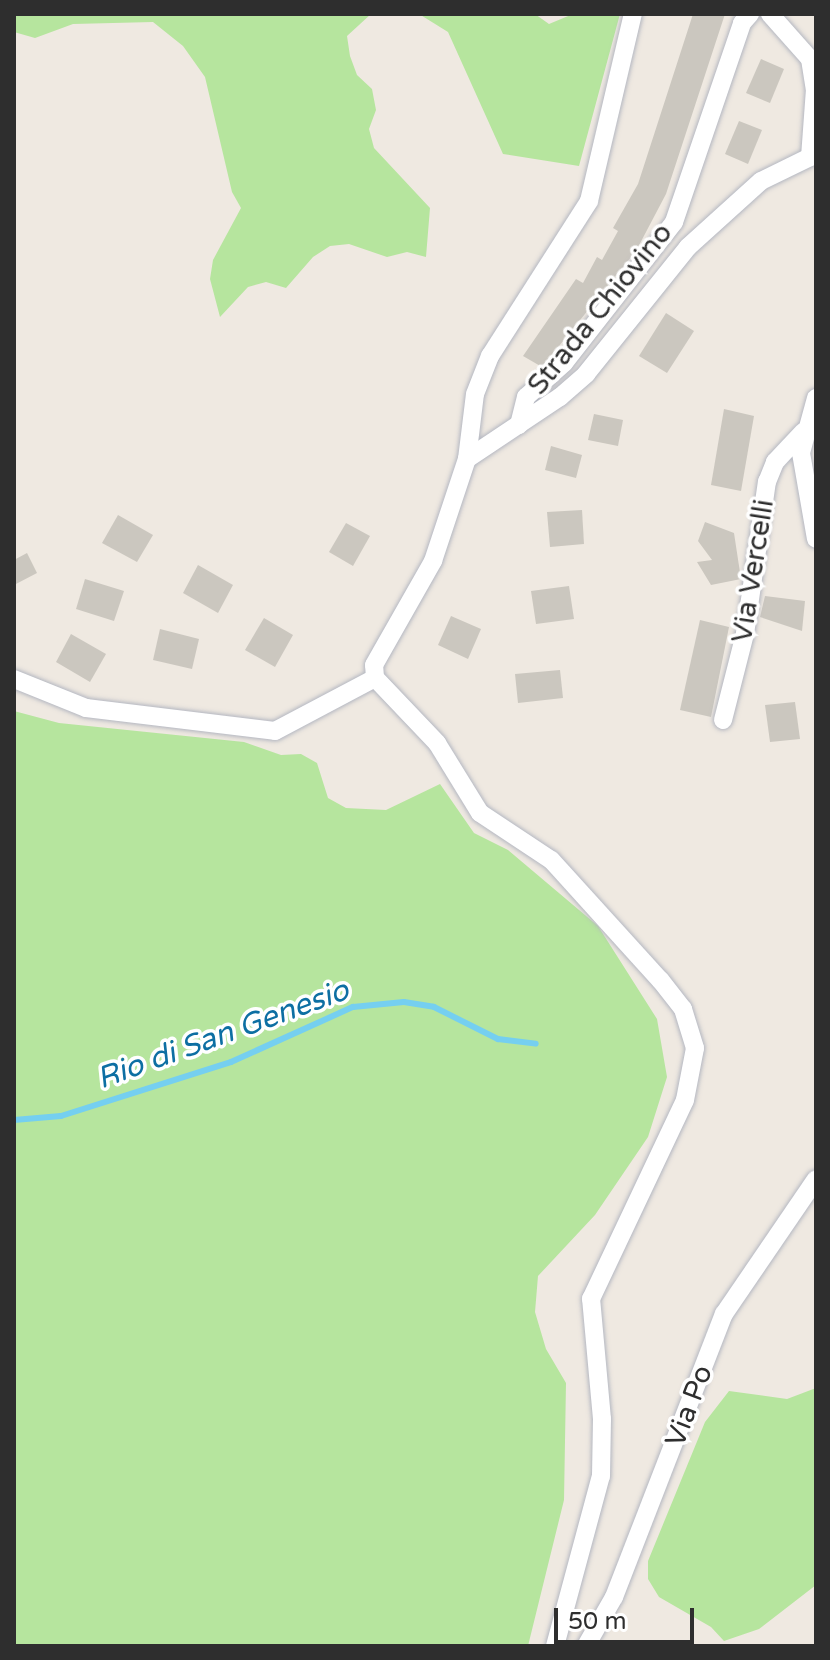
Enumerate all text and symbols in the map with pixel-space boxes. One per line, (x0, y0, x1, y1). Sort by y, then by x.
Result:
street label: Strada Chiovino (521, 217, 679, 401)
street label: Via Vercelli (725, 497, 781, 645)
water label: Rio di San Genesio (92, 973, 354, 1097)
street label: Via Po (658, 1360, 720, 1452)
scale bar (558, 1592, 698, 1642)
text: 50 m (568, 1607, 626, 1636)

